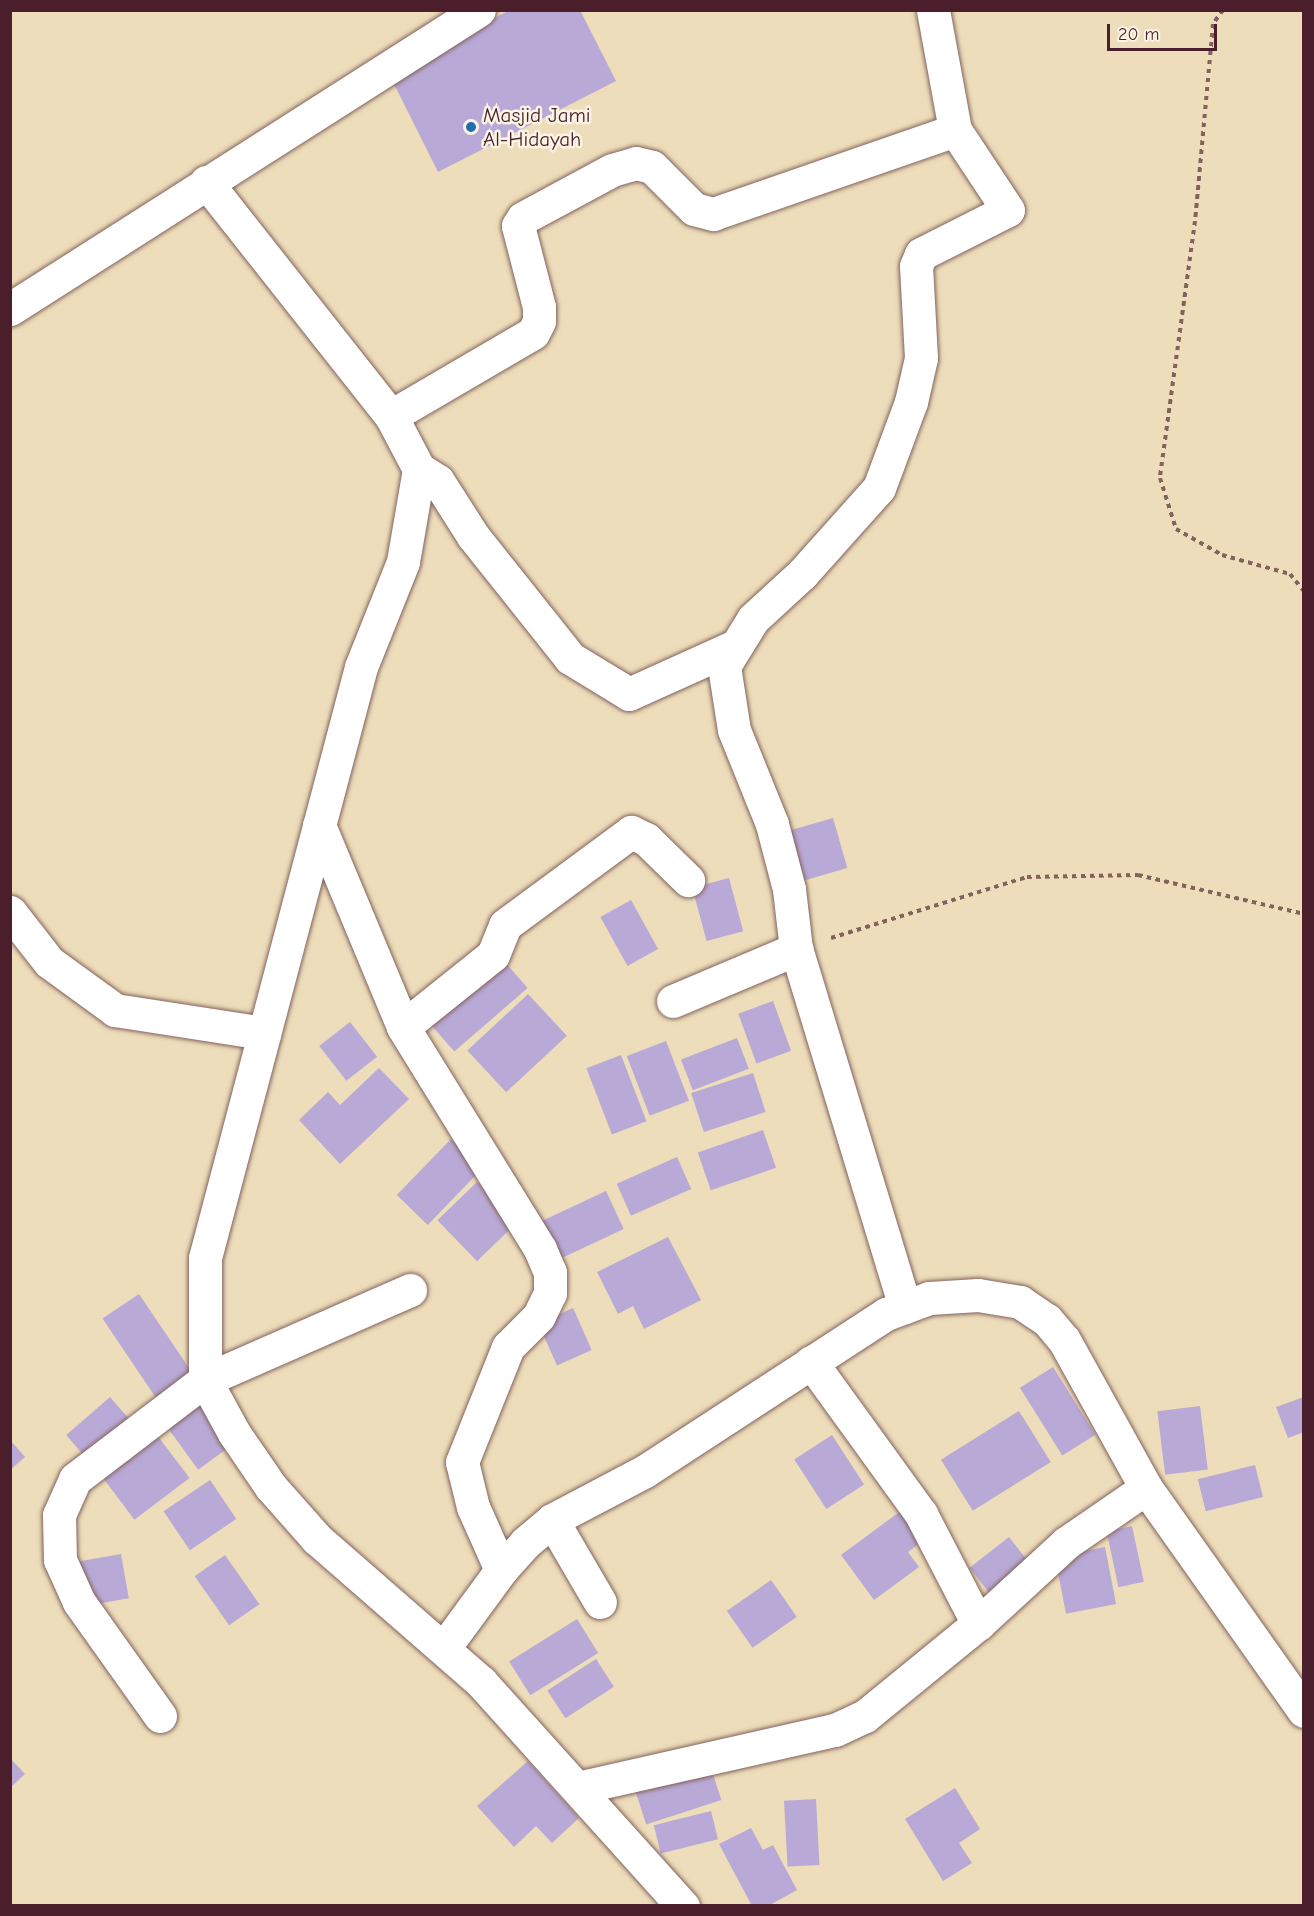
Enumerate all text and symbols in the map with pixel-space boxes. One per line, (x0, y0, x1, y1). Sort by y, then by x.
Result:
scale bar (1110, 12, 1220, 50)
text: 20 m (1118, 24, 1159, 45)
place label: Masjid Jami Al-Hidayah (483, 102, 591, 152)
marker: Masjid Jami Al-Hidayah (464, 120, 478, 134)

